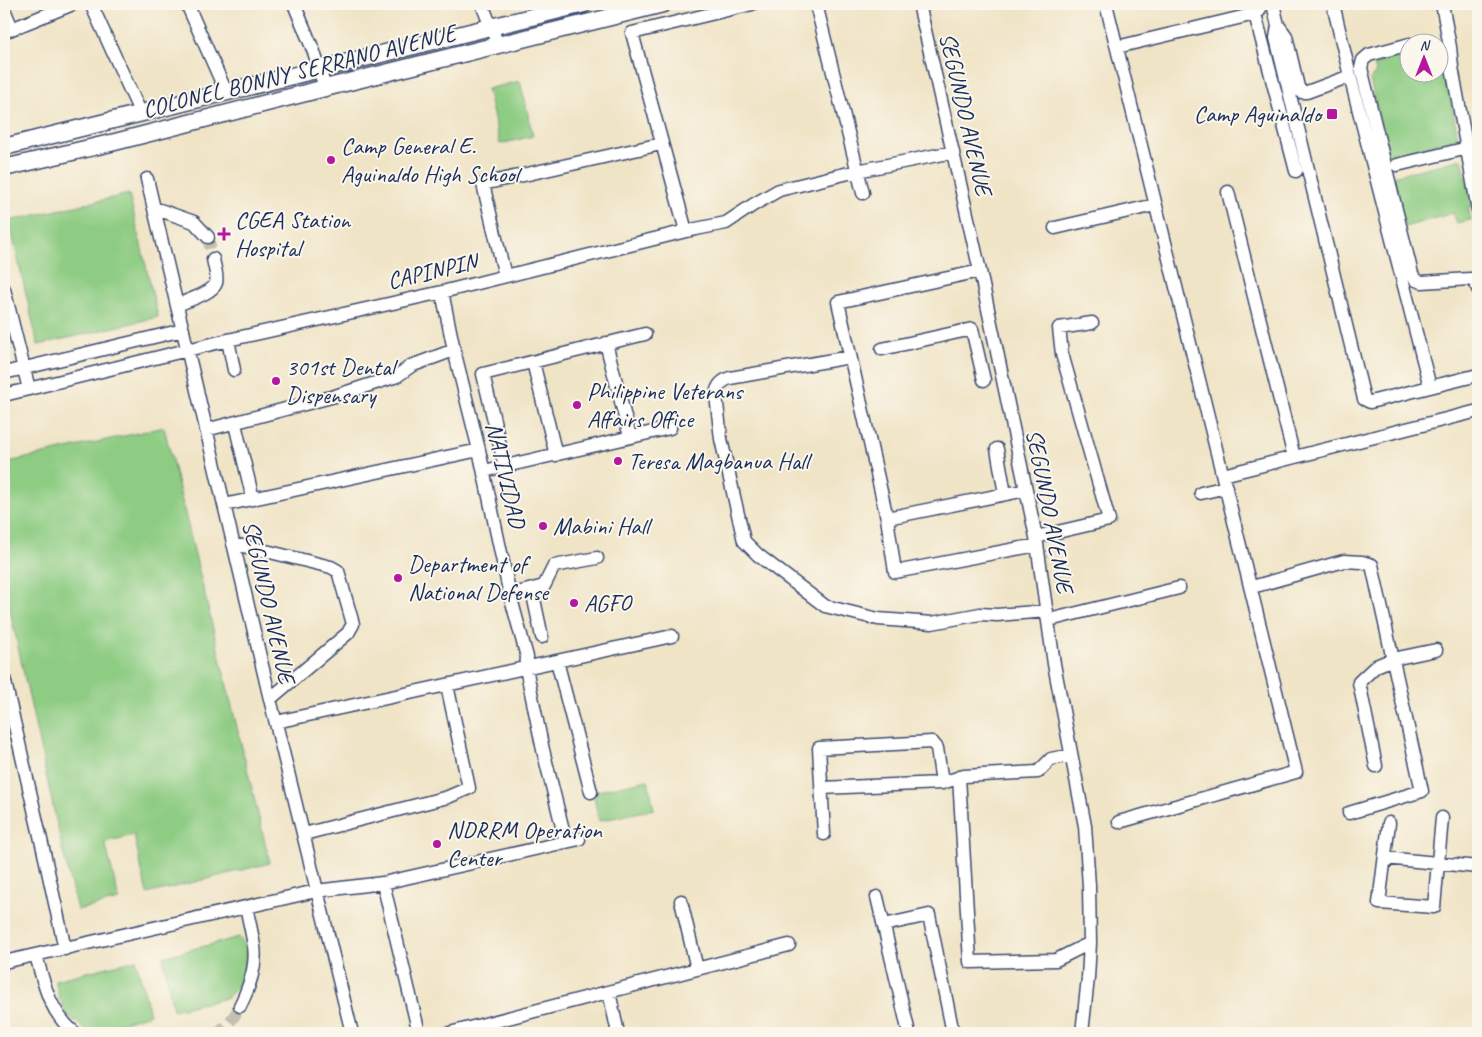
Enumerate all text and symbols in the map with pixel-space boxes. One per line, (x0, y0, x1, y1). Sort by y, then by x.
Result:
street label: COLONEL BONNY SERRANO AVENUE (139, 17, 461, 124)
street label: SEGUNDO AVENUE (933, 30, 1000, 201)
north arrow (1400, 32, 1450, 82)
text: N (1420, 37, 1431, 54)
place label: Camp Aguinaldo (1194, 99, 1324, 129)
marker: Camp Aguinaldo (1325, 107, 1339, 121)
place label: Camp General E. Aguinaldo High School (341, 131, 523, 189)
marker: Camp General E. Aguinaldo High School (325, 154, 337, 166)
place label: CGEA Station Hospital (235, 205, 351, 263)
marker: CGEA Station Hospital (217, 227, 231, 241)
street label: CAPINPIN (384, 245, 483, 296)
place label: 301st Dental Dispensary (286, 352, 399, 410)
marker: 301st Dental Dispensary (270, 375, 282, 387)
place label: Philippine Veterans Affairs Office (587, 376, 744, 434)
marker: Philippine Veterans Affairs Office (571, 399, 583, 411)
street label: NATIVIDAD (479, 419, 533, 533)
street label: SEGUNDO AVENUE (1019, 427, 1081, 599)
place label: Teresa Magbanua Hall (628, 446, 812, 476)
marker: Teresa Magbanua Hall (612, 455, 624, 467)
place label: Mabini Hall (553, 511, 653, 541)
street label: SEGUNDO AVENUE (236, 518, 303, 689)
marker: Mabini Hall (537, 520, 549, 532)
place label: Department of National Defense (408, 549, 550, 607)
marker: Department of National Defense (392, 572, 404, 584)
place label: AGFO (584, 588, 633, 618)
marker: AGFO (568, 597, 580, 609)
place label: NDRRM Operation Center (447, 815, 603, 873)
marker: NDRRM Operation Center (431, 838, 443, 850)

